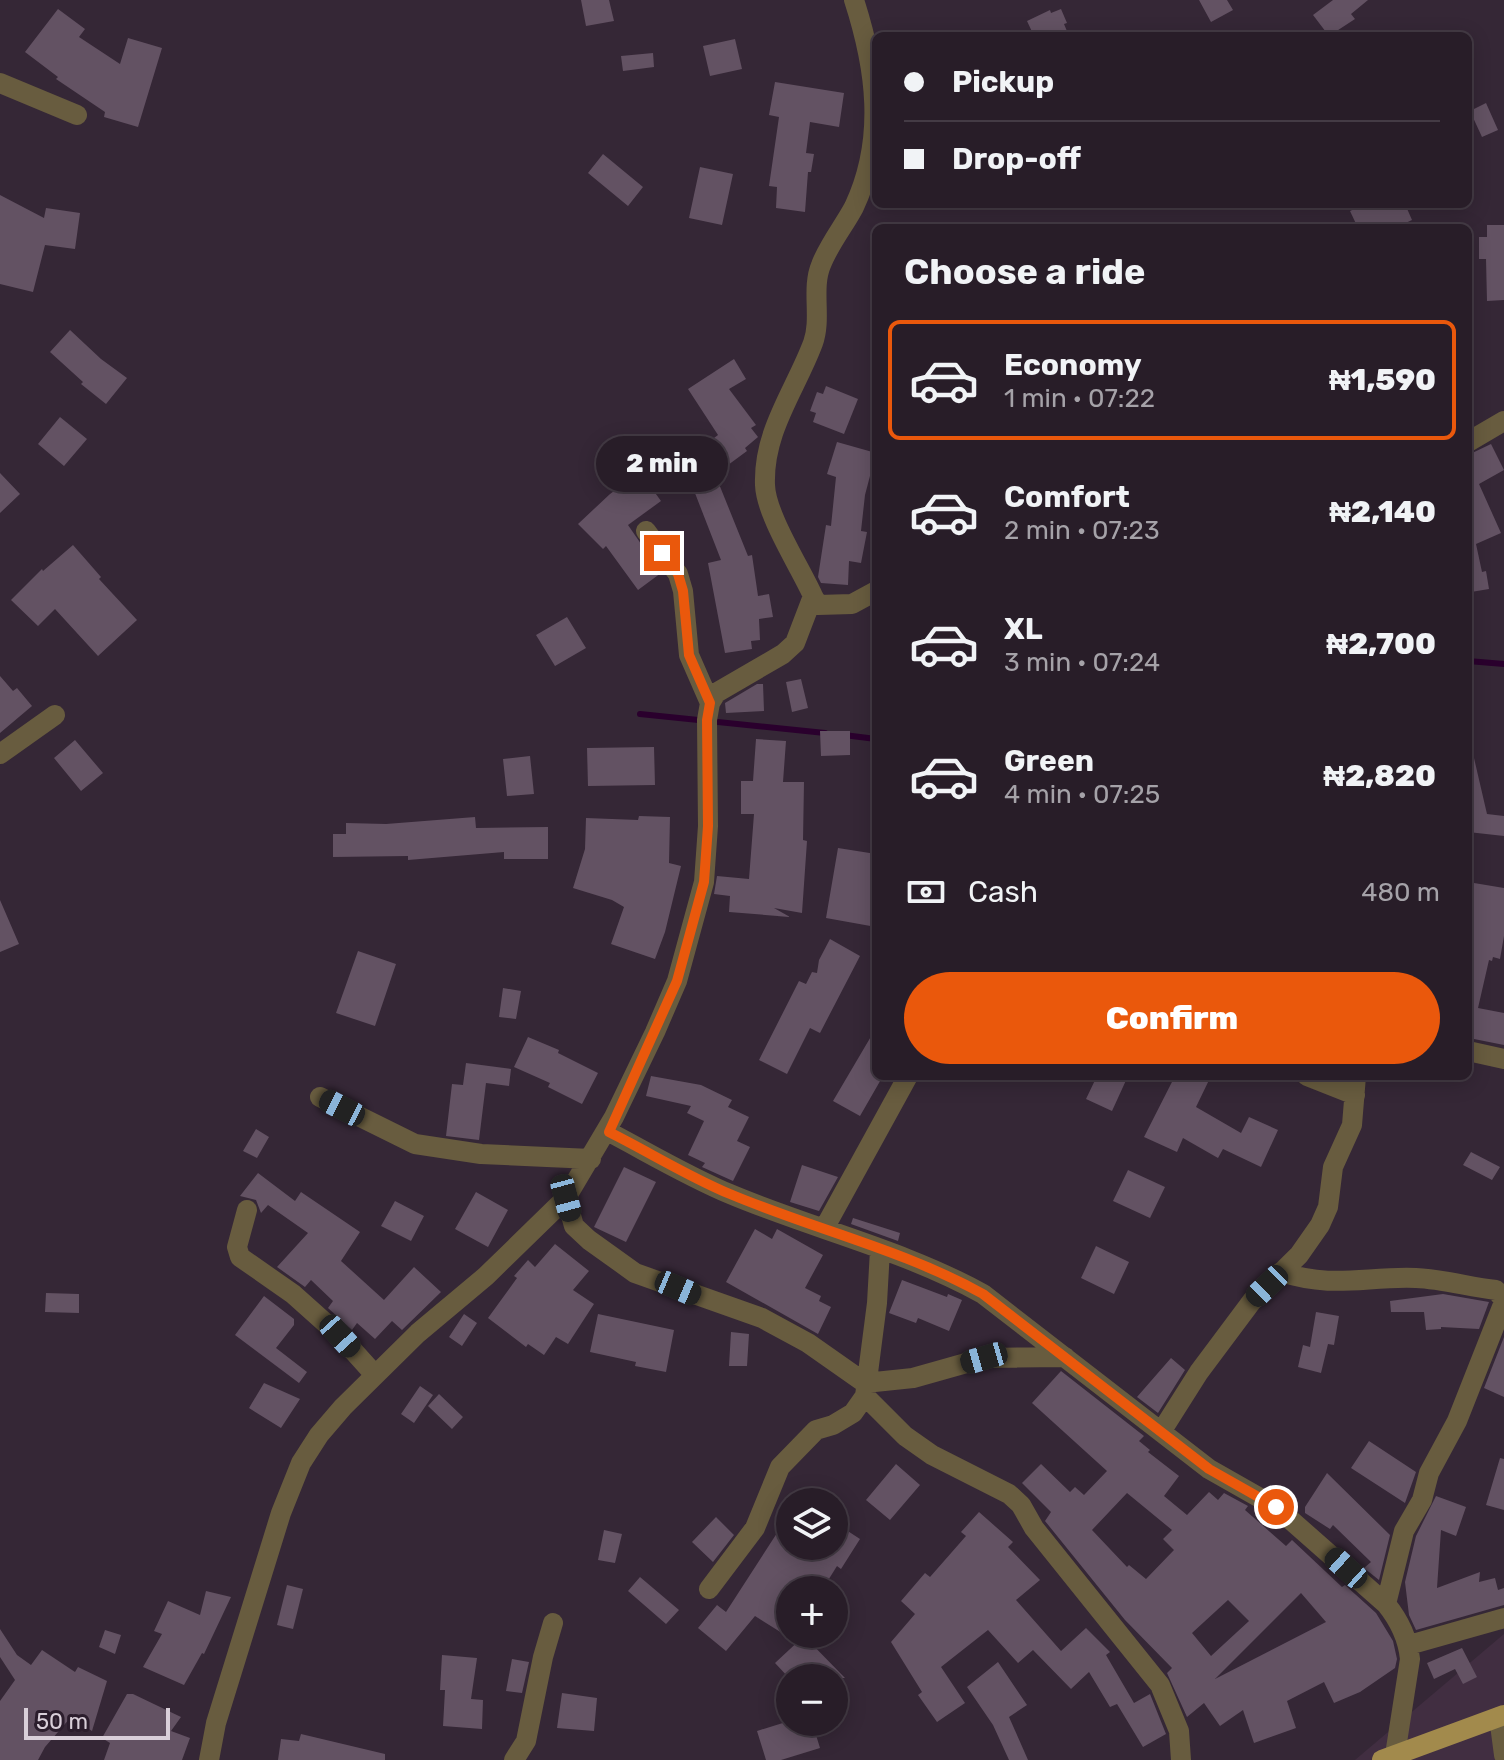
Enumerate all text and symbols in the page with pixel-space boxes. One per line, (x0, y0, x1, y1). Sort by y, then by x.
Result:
text: Pickup (952, 64, 1054, 100)
text: Drop-off (952, 141, 1081, 177)
text: Choose a ride (904, 250, 1145, 293)
icon: car (908, 344, 980, 416)
text: Economy (1004, 347, 1142, 383)
text: ₦1,590 (1329, 362, 1436, 398)
text: 1 min · 07:22 (1004, 383, 1155, 414)
callout: 2 min (596, 437, 728, 493)
text: 2 min (626, 448, 698, 479)
icon: car (908, 476, 980, 548)
text: Comfort (1004, 479, 1130, 515)
text: ₦2,140 (1329, 494, 1436, 530)
text: 2 min · 07:23 (1004, 515, 1160, 546)
route end (644, 535, 680, 571)
icon: car (908, 608, 980, 680)
text: XL (1004, 611, 1043, 647)
text: ₦2,700 (1326, 626, 1436, 662)
text: 3 min · 07:24 (1004, 647, 1160, 678)
icon: car (908, 740, 980, 812)
text: Green (1004, 743, 1094, 779)
text: ₦2,820 (1323, 758, 1436, 794)
text: 4 min · 07:25 (1004, 779, 1160, 810)
icon: cash (904, 870, 948, 914)
text: Cash (968, 874, 1038, 910)
text: 480 m (1361, 877, 1440, 908)
button: Confirm (904, 972, 1440, 1064)
car (315, 1086, 369, 1130)
car (548, 1172, 584, 1224)
car (1241, 1261, 1293, 1311)
car (651, 1268, 705, 1308)
car (315, 1310, 365, 1362)
car (958, 1340, 1010, 1376)
map controls (776, 1488, 848, 1736)
button: layers (776, 1488, 848, 1560)
route start (1258, 1489, 1294, 1525)
car (1320, 1543, 1372, 1593)
button: + (776, 1576, 848, 1648)
button: − (776, 1664, 848, 1736)
scale bar (24, 1704, 170, 1740)
text: 50 m (36, 1708, 88, 1735)

